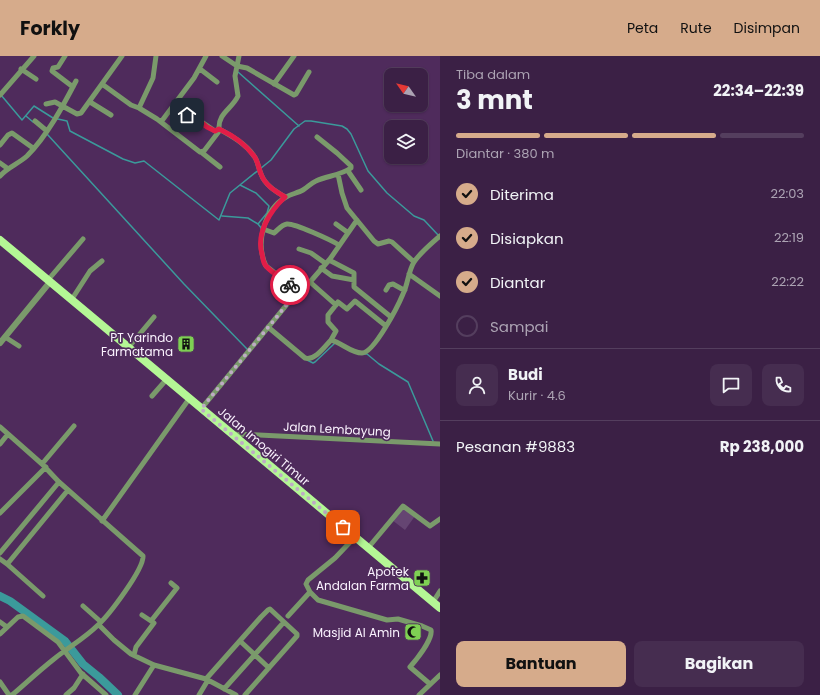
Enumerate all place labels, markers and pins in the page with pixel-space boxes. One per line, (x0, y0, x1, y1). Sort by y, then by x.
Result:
pin (170, 98, 204, 132)
place label: PT Yarindo Farmatama (101, 329, 173, 360)
building icon: PT Yarindo Farmatama (176, 334, 196, 354)
pin (326, 510, 360, 544)
place label: Apotek Andalan Farma (316, 563, 410, 594)
pharmacy icon: Apotek Andalan Farma (412, 568, 432, 588)
mosque icon: Masjid Al Amin (403, 622, 423, 642)
place label: Masjid Al Amin (313, 624, 400, 641)

